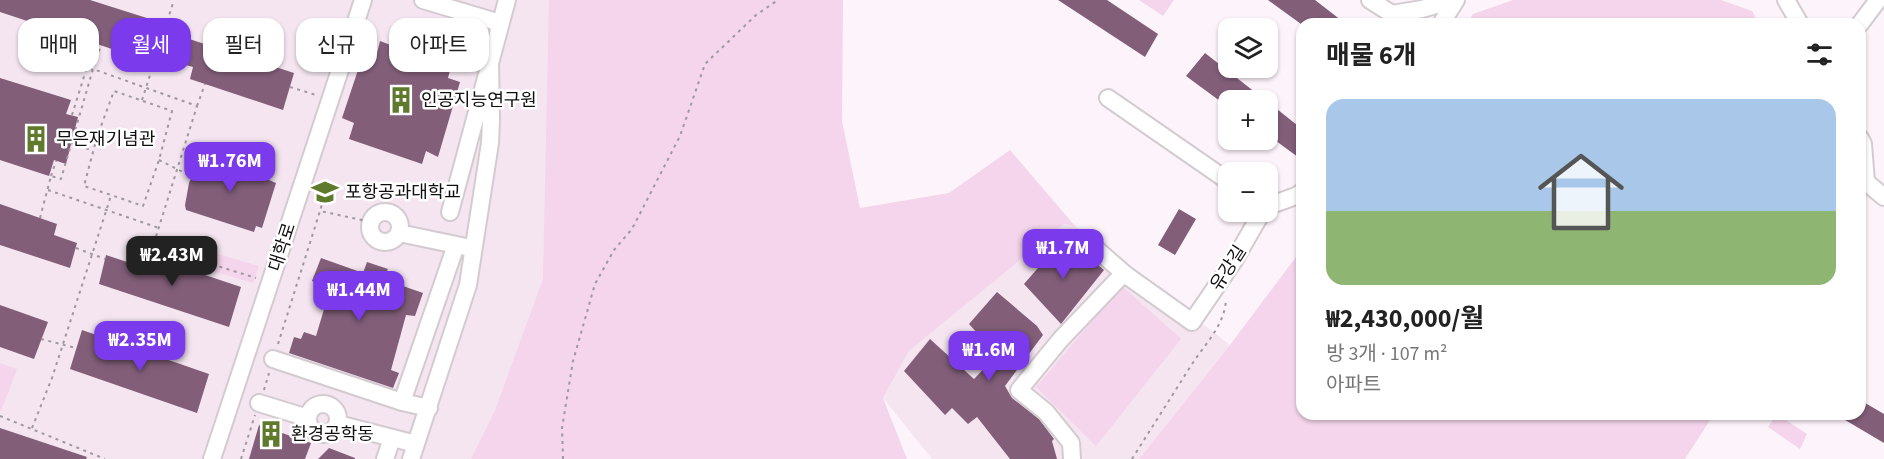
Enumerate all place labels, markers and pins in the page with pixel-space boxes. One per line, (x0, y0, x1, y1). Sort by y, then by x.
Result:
building icon: 인공지능연구원 (386, 85, 416, 115)
place label: 인공지능연구원 (421, 88, 537, 113)
building icon: 무은재기념관 (21, 124, 51, 154)
place label: 무은재기념관 (56, 127, 156, 152)
pin: ₩1.76M (181, 142, 279, 193)
school or university icon: 포항공과대학교 (310, 177, 340, 207)
place label: 포항공과대학교 (345, 180, 461, 205)
pin: ₩1.7M (1021, 229, 1105, 280)
pin: ₩2.43M (123, 236, 221, 287)
pin: ₩1.44M (310, 271, 408, 322)
pin: ₩2.35M (91, 321, 189, 372)
pin: ₩1.6M (947, 331, 1031, 382)
building icon: 환경공학동 (256, 419, 286, 449)
place label: 환경공학동 (291, 422, 374, 447)

